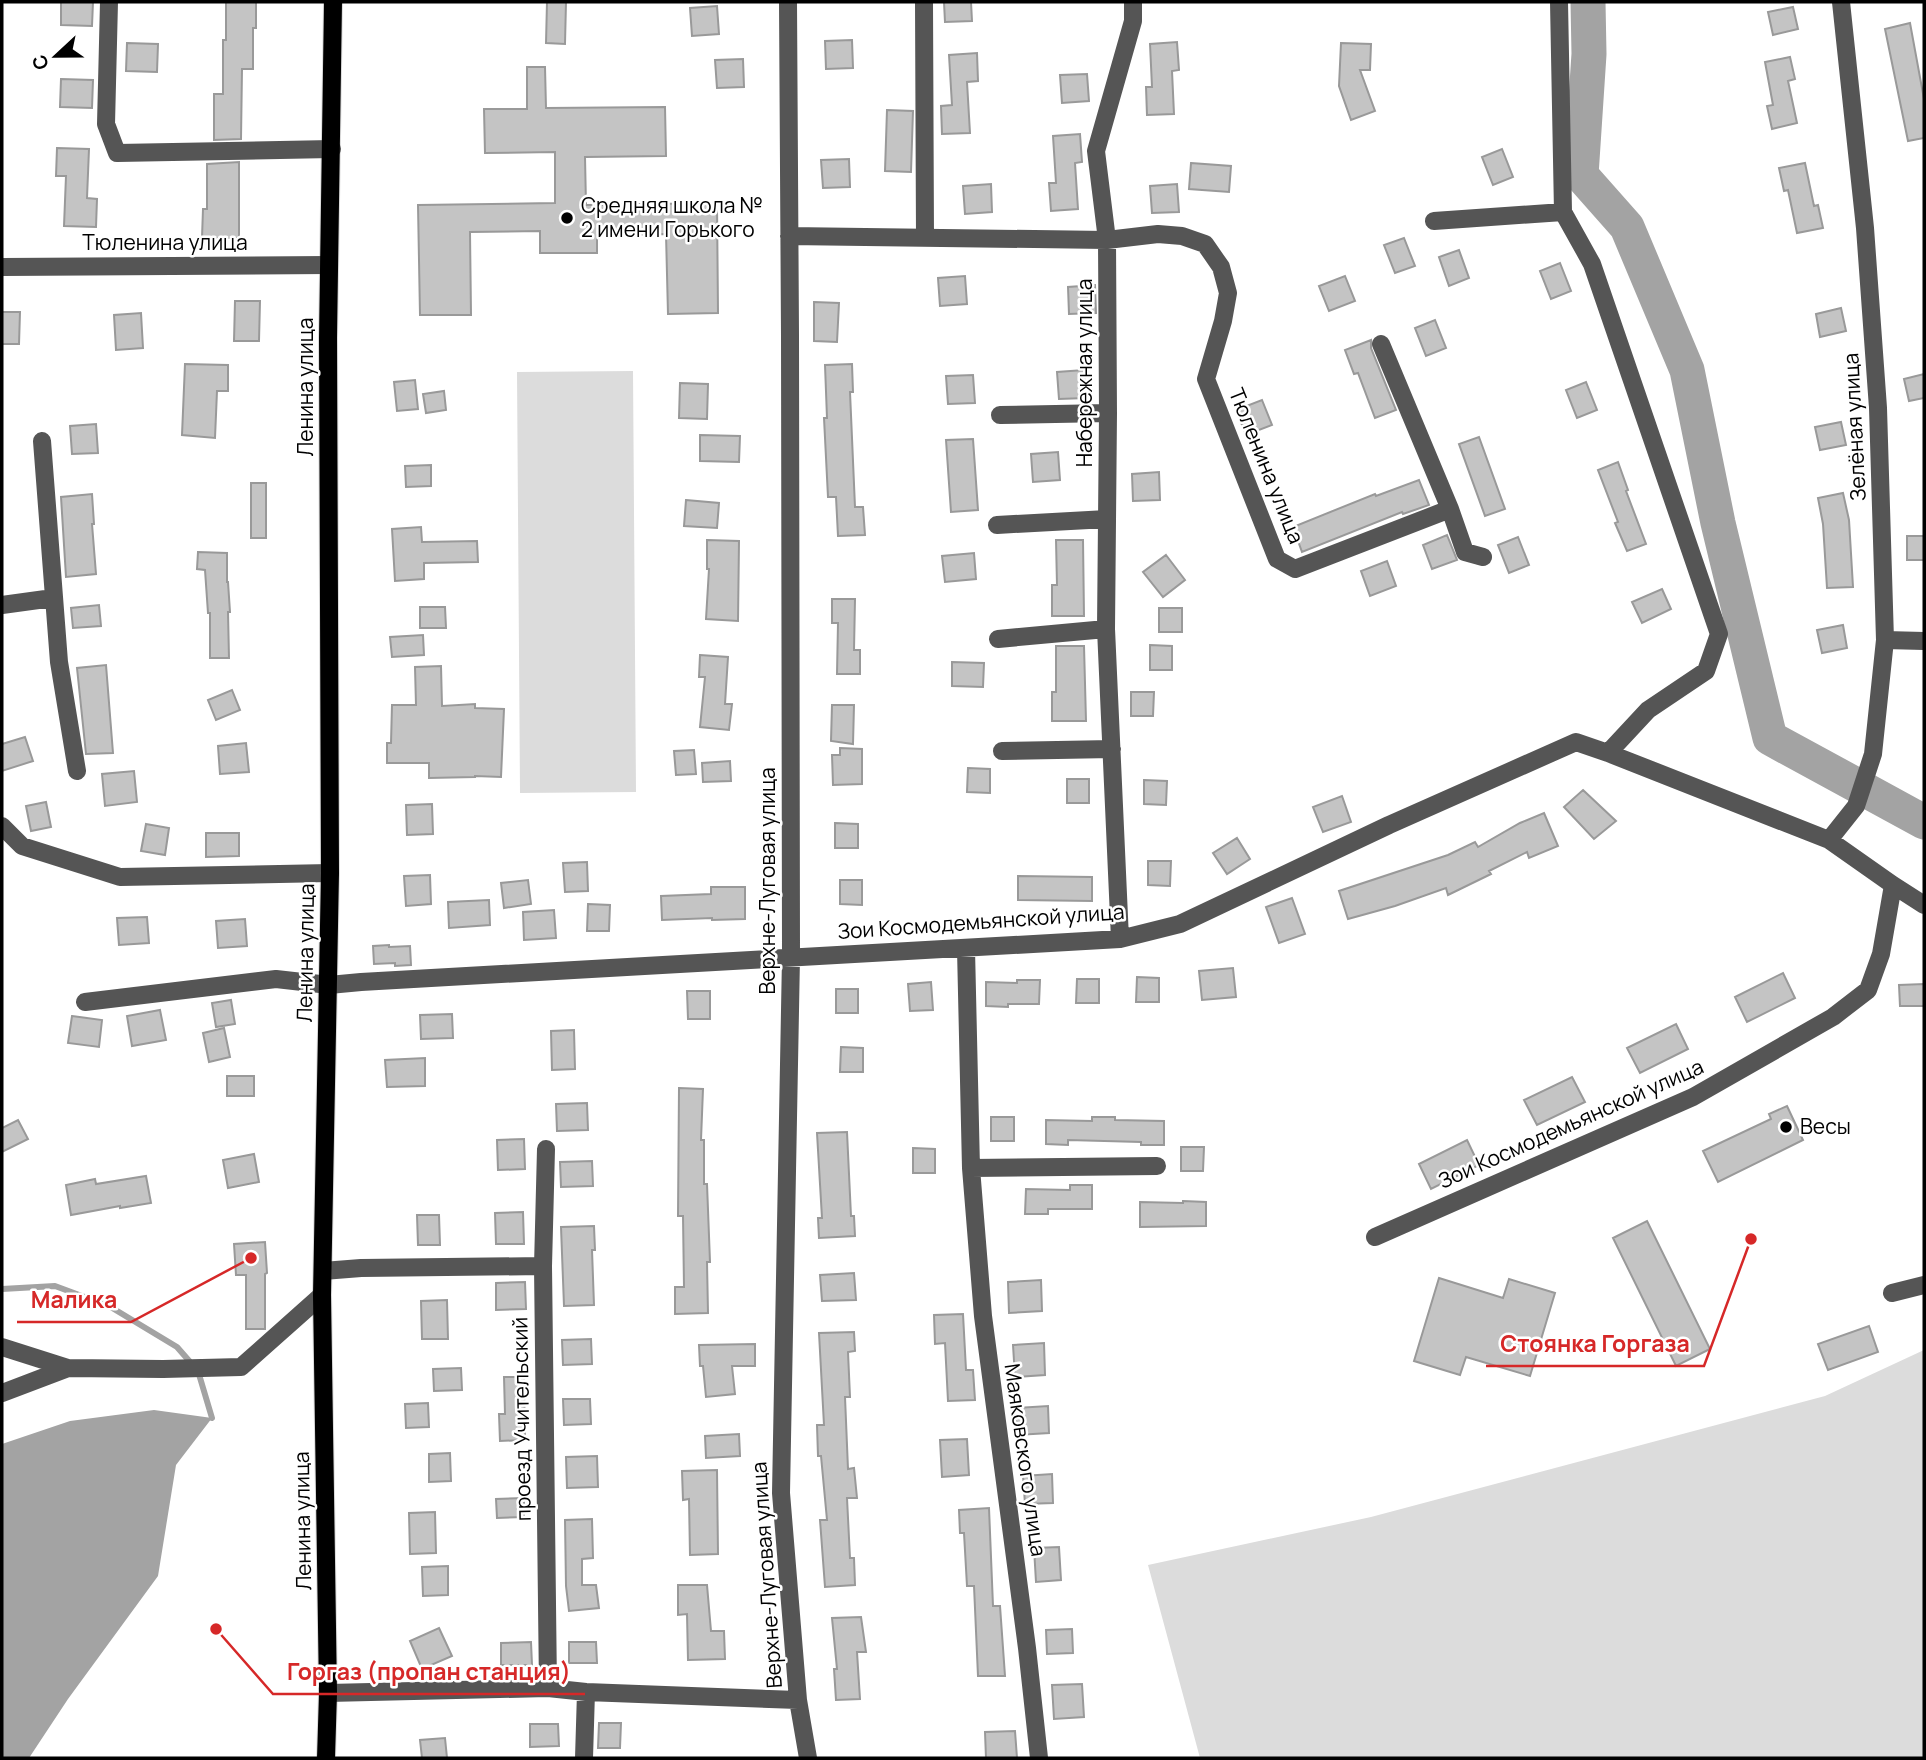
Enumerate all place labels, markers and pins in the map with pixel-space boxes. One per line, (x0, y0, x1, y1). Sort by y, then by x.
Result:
place label: Средняя школа № 2 имени Горького (581, 191, 763, 243)
marker: Средняя школа № 2 имени Горького (559, 210, 575, 226)
place label: Весы (1800, 1112, 1851, 1140)
marker: Весы (1778, 1119, 1794, 1135)
callout: Малика (17, 1278, 131, 1322)
callout: Стоянка Горгаза (1486, 1322, 1704, 1366)
callout: Горгаз (пропан станция) (273, 1650, 585, 1694)

